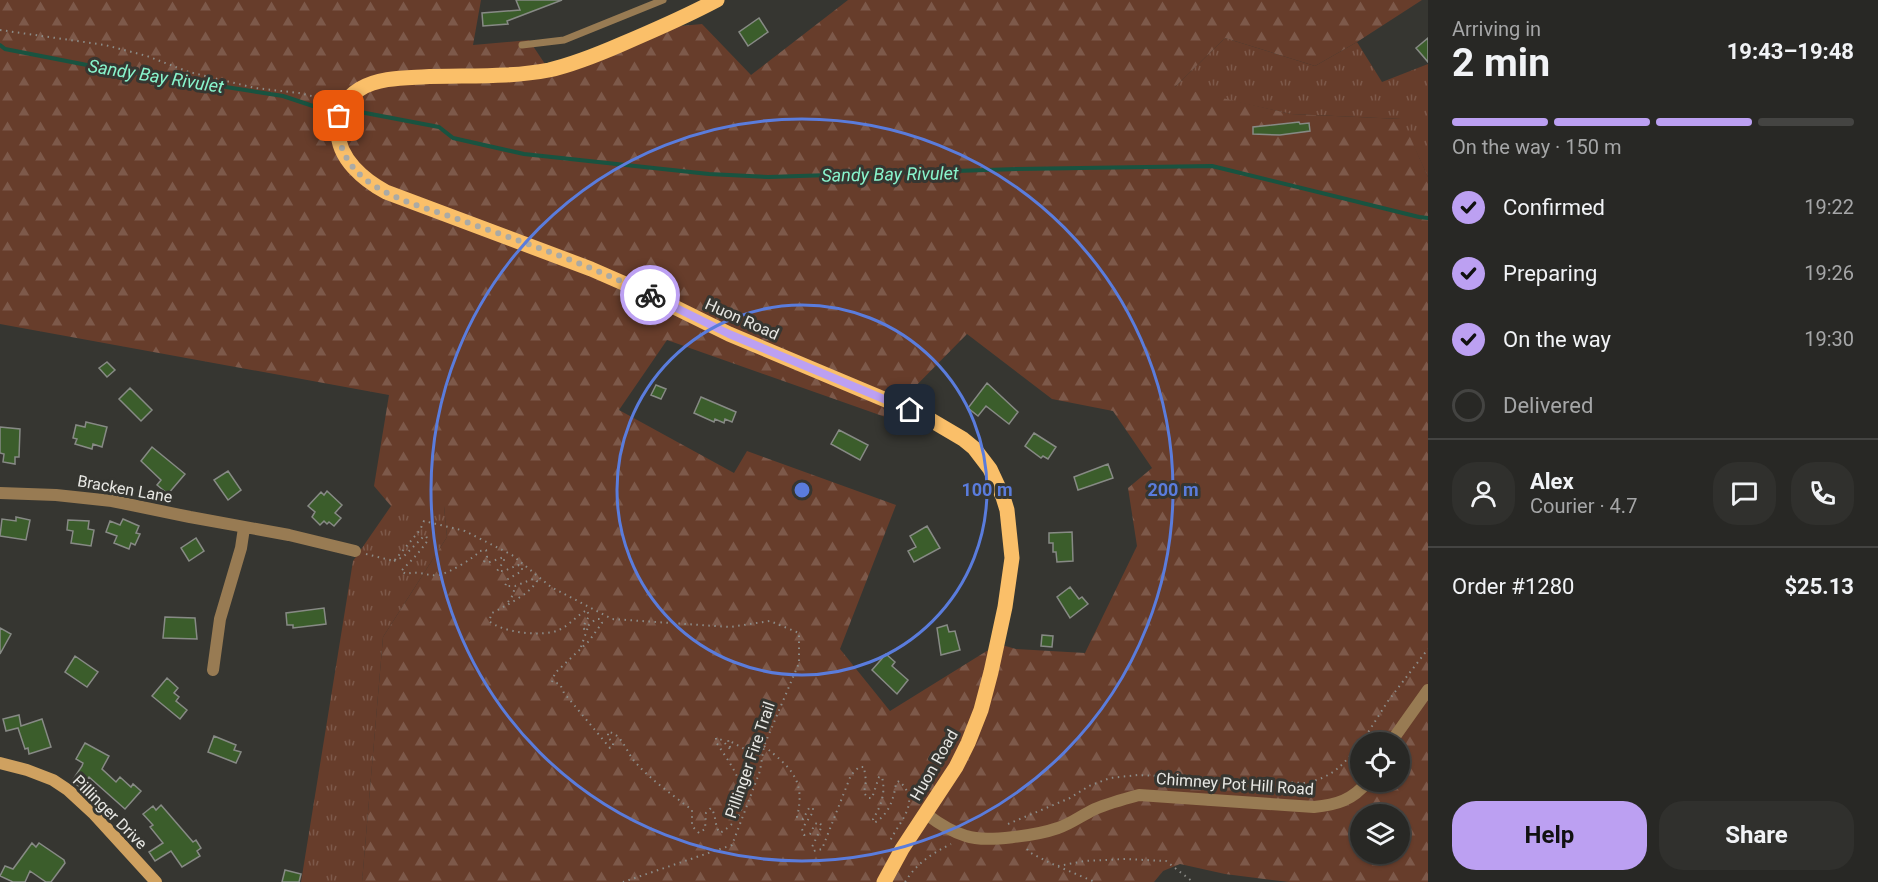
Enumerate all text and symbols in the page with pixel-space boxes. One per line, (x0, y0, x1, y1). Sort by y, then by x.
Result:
text: Arriving in (1452, 17, 1541, 41)
text: 19:43–19:48 (1727, 39, 1854, 64)
text: 2 min (1452, 40, 1550, 86)
water label: Sandy Bay Rivulet (87, 55, 226, 97)
pin (313, 90, 364, 141)
icon: bag (322, 99, 355, 132)
text: On the way · 150 m (1452, 135, 1621, 159)
water label: Sandy Bay Rivulet (821, 162, 959, 186)
icon: check (1452, 191, 1485, 224)
text: Confirmed (1503, 195, 1605, 220)
text: 19:22 (1804, 195, 1854, 219)
icon: check (1452, 257, 1485, 290)
text: Preparing (1503, 261, 1597, 286)
text: 19:26 (1804, 261, 1854, 285)
courier (620, 265, 680, 325)
icon: bike (634, 279, 667, 312)
street label: Huon Road (702, 294, 782, 344)
icon: check (1452, 323, 1485, 356)
text: On the way (1503, 327, 1611, 352)
text: 19:30 (1804, 327, 1854, 351)
pin (884, 384, 935, 435)
icon: home (893, 393, 926, 426)
text: Delivered (1503, 393, 1593, 418)
button: person (1452, 462, 1515, 525)
button: chat (1713, 462, 1776, 525)
button: phone (1791, 462, 1854, 525)
text: Alex (1530, 469, 1574, 494)
street label: Bracken Lane (76, 471, 174, 507)
text: 100 m (961, 479, 1013, 500)
text: 200 m (1147, 479, 1199, 500)
centre of rings (792, 480, 812, 500)
text: Courier · 4.7 (1530, 494, 1637, 518)
text: Order #1280 (1452, 574, 1574, 599)
text: $25.13 (1785, 574, 1854, 599)
street label: Pillinger Fire Trail (721, 699, 779, 821)
street label: Huon Road (906, 726, 962, 804)
map controls (1350, 732, 1410, 864)
button: locate (1350, 732, 1410, 792)
street label: Chimney Pot Hill Road (1156, 769, 1314, 799)
street label: Pillinger Drive (69, 771, 151, 853)
button: Help (1452, 801, 1647, 870)
button: Share (1659, 801, 1854, 870)
button: layers (1350, 804, 1410, 864)

